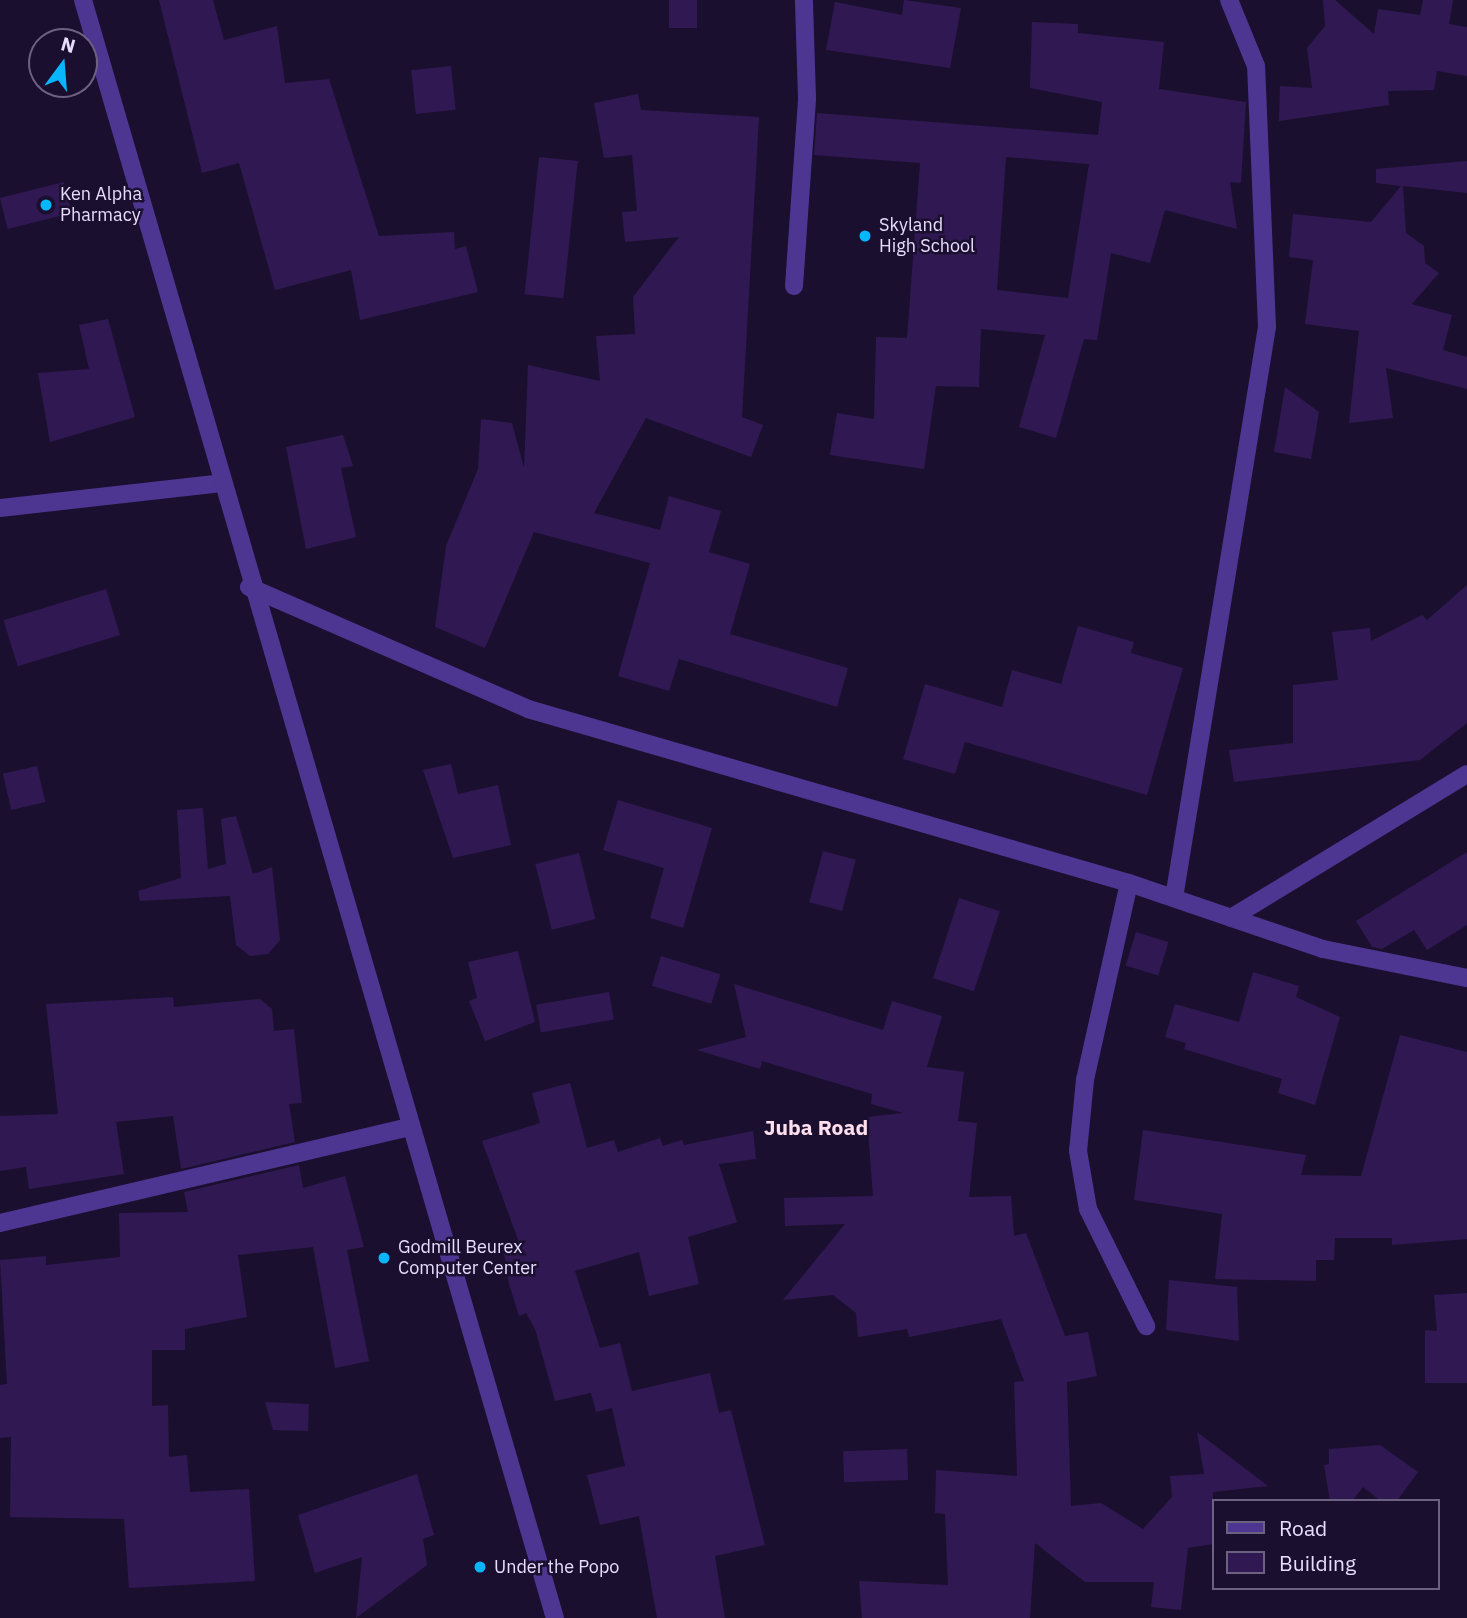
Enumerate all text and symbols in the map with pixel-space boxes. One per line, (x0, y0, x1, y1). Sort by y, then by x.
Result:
north arrow (28, 28, 98, 98)
text: N (58, 31, 78, 58)
place label: Ken Alpha Pharmacy (60, 184, 142, 227)
marker: Ken Alpha Pharmacy (38, 197, 54, 213)
place label: Skyland High School (879, 215, 975, 258)
marker: Skyland High School (857, 228, 873, 244)
district label: Juba Road (764, 1114, 868, 1140)
place label: Godmill Beurex Computer Center (398, 1237, 537, 1280)
marker: Godmill Beurex Computer Center (376, 1250, 392, 1266)
legend (1212, 1499, 1439, 1590)
text: Road (1279, 1514, 1327, 1542)
text: Building (1279, 1549, 1356, 1577)
place label: Under the Popo (494, 1556, 619, 1578)
marker: Under the Popo (472, 1559, 488, 1575)

